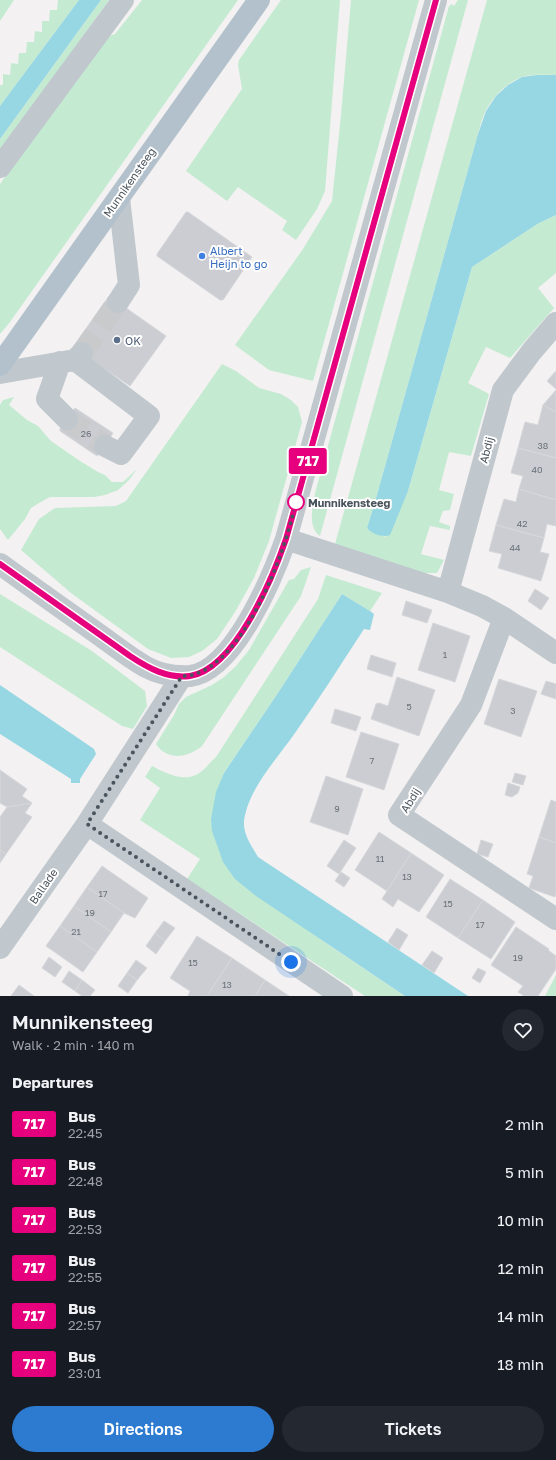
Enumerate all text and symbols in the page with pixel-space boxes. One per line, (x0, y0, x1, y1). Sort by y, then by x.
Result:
street label: Munnikensteeg (100, 145, 158, 219)
place label: Albert Heijn to go (210, 244, 268, 270)
marker: Albert Heijn to go (197, 251, 207, 261)
place label: OK (125, 334, 141, 347)
marker: OK (112, 335, 122, 345)
house number: 26 (81, 428, 91, 439)
street label: Abdij (476, 435, 496, 465)
house number: 38 (538, 440, 548, 451)
line badge: 717 (285, 448, 331, 474)
text: 717 (297, 452, 319, 469)
house number: 40 (531, 464, 543, 475)
marker: Munnikensteeg (287, 493, 305, 511)
place label: Munnikensteeg (308, 496, 390, 509)
house number: 42 (517, 518, 527, 529)
house number: 44 (510, 542, 521, 553)
house number: 1 (443, 649, 448, 660)
house number: 5 (406, 701, 412, 712)
house number: 3 (510, 705, 516, 716)
house number: 7 (370, 755, 375, 766)
street label: Abdij (397, 785, 423, 815)
house number: 9 (334, 803, 340, 814)
house number: 11 (376, 853, 385, 864)
street label: Ballade (26, 866, 60, 906)
house number: 13 (402, 871, 412, 882)
house number: 17 (98, 888, 108, 899)
house number: 15 (443, 898, 453, 909)
house number: 19 (85, 907, 95, 918)
house number: 17 (475, 919, 485, 930)
house number: 21 (71, 926, 81, 937)
your location (281, 952, 301, 972)
house number: 19 (513, 952, 523, 963)
house number: 15 (188, 957, 198, 968)
house number: 13 (222, 979, 232, 990)
button: heart (502, 1009, 544, 1051)
text: Munnikensteeg (12, 1010, 153, 1033)
text: Walk · 2 min · 140 m (12, 1037, 134, 1053)
text: Departures (12, 1073, 93, 1091)
text: Bus (68, 1107, 96, 1125)
text: 717 (23, 1115, 45, 1132)
text: 2 min (505, 1115, 544, 1133)
text: 22:45 (68, 1125, 102, 1141)
text: Bus (68, 1155, 96, 1173)
text: 717 (23, 1163, 45, 1180)
text: 5 min (505, 1163, 544, 1181)
text: 22:48 (68, 1173, 103, 1189)
text: Bus (68, 1203, 96, 1221)
text: 717 (23, 1211, 45, 1228)
text: 10 min (497, 1211, 544, 1229)
text: 22:53 (68, 1221, 102, 1237)
text: Bus (68, 1251, 96, 1269)
text: 717 (23, 1259, 45, 1276)
text: 12 min (498, 1259, 544, 1277)
text: 22:55 (68, 1269, 102, 1285)
text: Bus (68, 1299, 96, 1317)
text: 717 (23, 1307, 45, 1324)
text: 14 min (497, 1307, 544, 1325)
text: 22:57 (68, 1317, 101, 1333)
text: Bus (68, 1347, 96, 1365)
text: 717 (23, 1355, 45, 1372)
text: 18 min (497, 1355, 544, 1373)
text: 23:01 (68, 1365, 101, 1381)
button: Directions (12, 1406, 274, 1452)
button: Tickets (282, 1406, 544, 1452)

